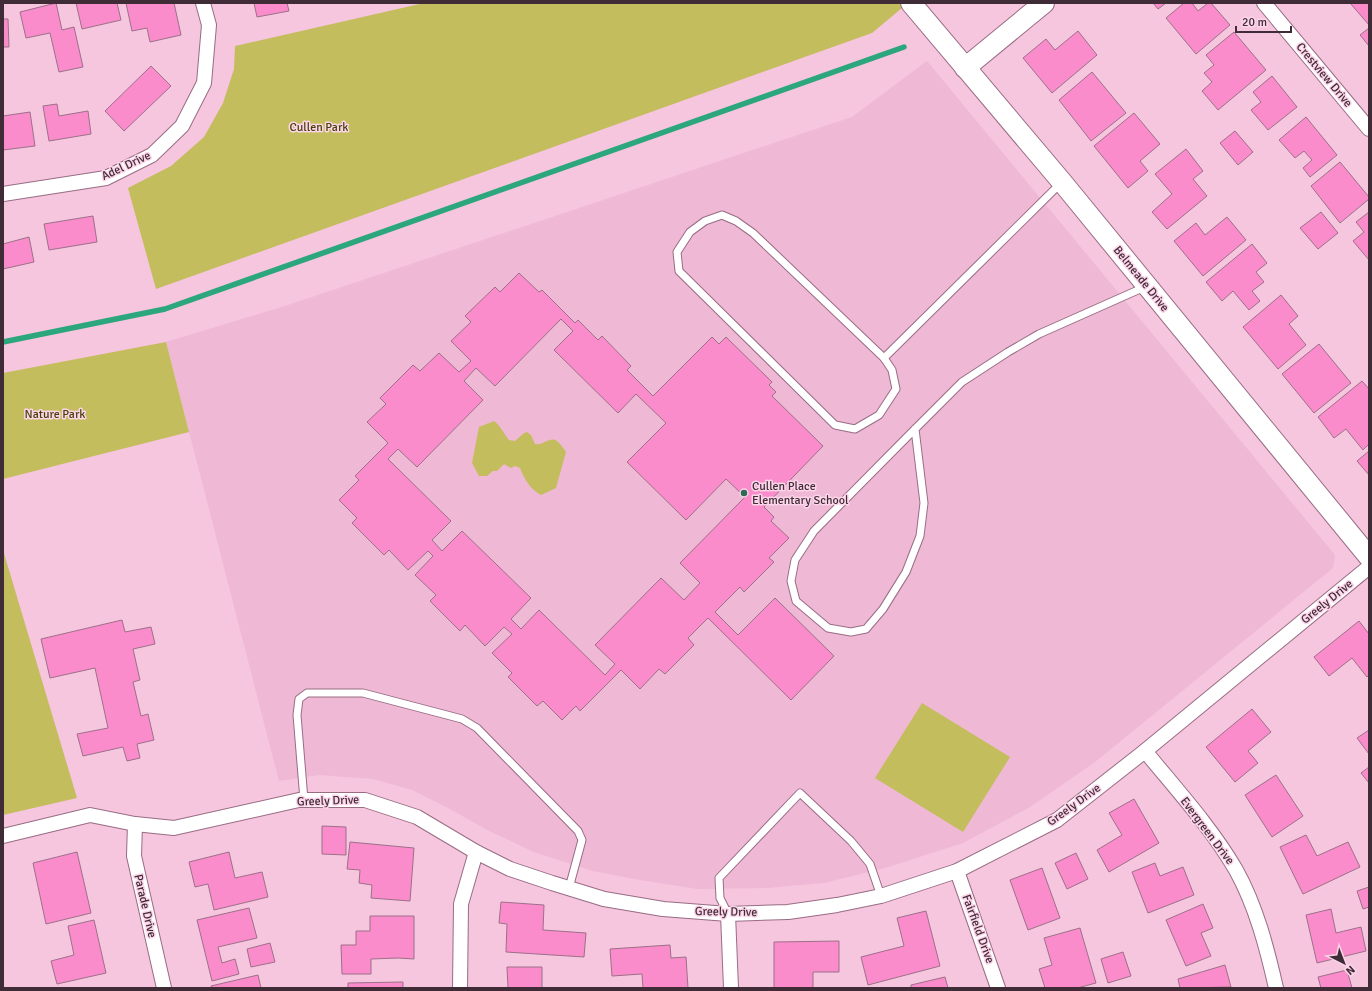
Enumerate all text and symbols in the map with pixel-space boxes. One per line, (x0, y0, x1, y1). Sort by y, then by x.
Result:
scale bar (1236, 8, 1291, 34)
text: 20 m (1242, 15, 1267, 30)
street label: Crestview Drive (1293, 40, 1355, 110)
park label: Cullen Park (290, 120, 348, 135)
street label: Adel Drive (99, 148, 153, 184)
street label: Belmeade Drive (1110, 243, 1172, 315)
park label: Nature Park (25, 407, 85, 422)
place label: Cullen Place Elementary School (752, 479, 849, 508)
marker: Cullen Place Elementary School (739, 488, 749, 498)
street label: Greely Drive (1298, 577, 1356, 627)
street label: Greely Drive (1044, 781, 1104, 829)
street label: Greely Drive (297, 792, 359, 810)
street label: Evergreen Drive (1177, 794, 1237, 868)
street label: Parade Drive (130, 873, 160, 939)
street label: Fairfield Drive (959, 892, 997, 966)
street label: Greely Drive (695, 904, 757, 920)
north arrow (1324, 943, 1364, 983)
text: N (1343, 963, 1358, 977)

